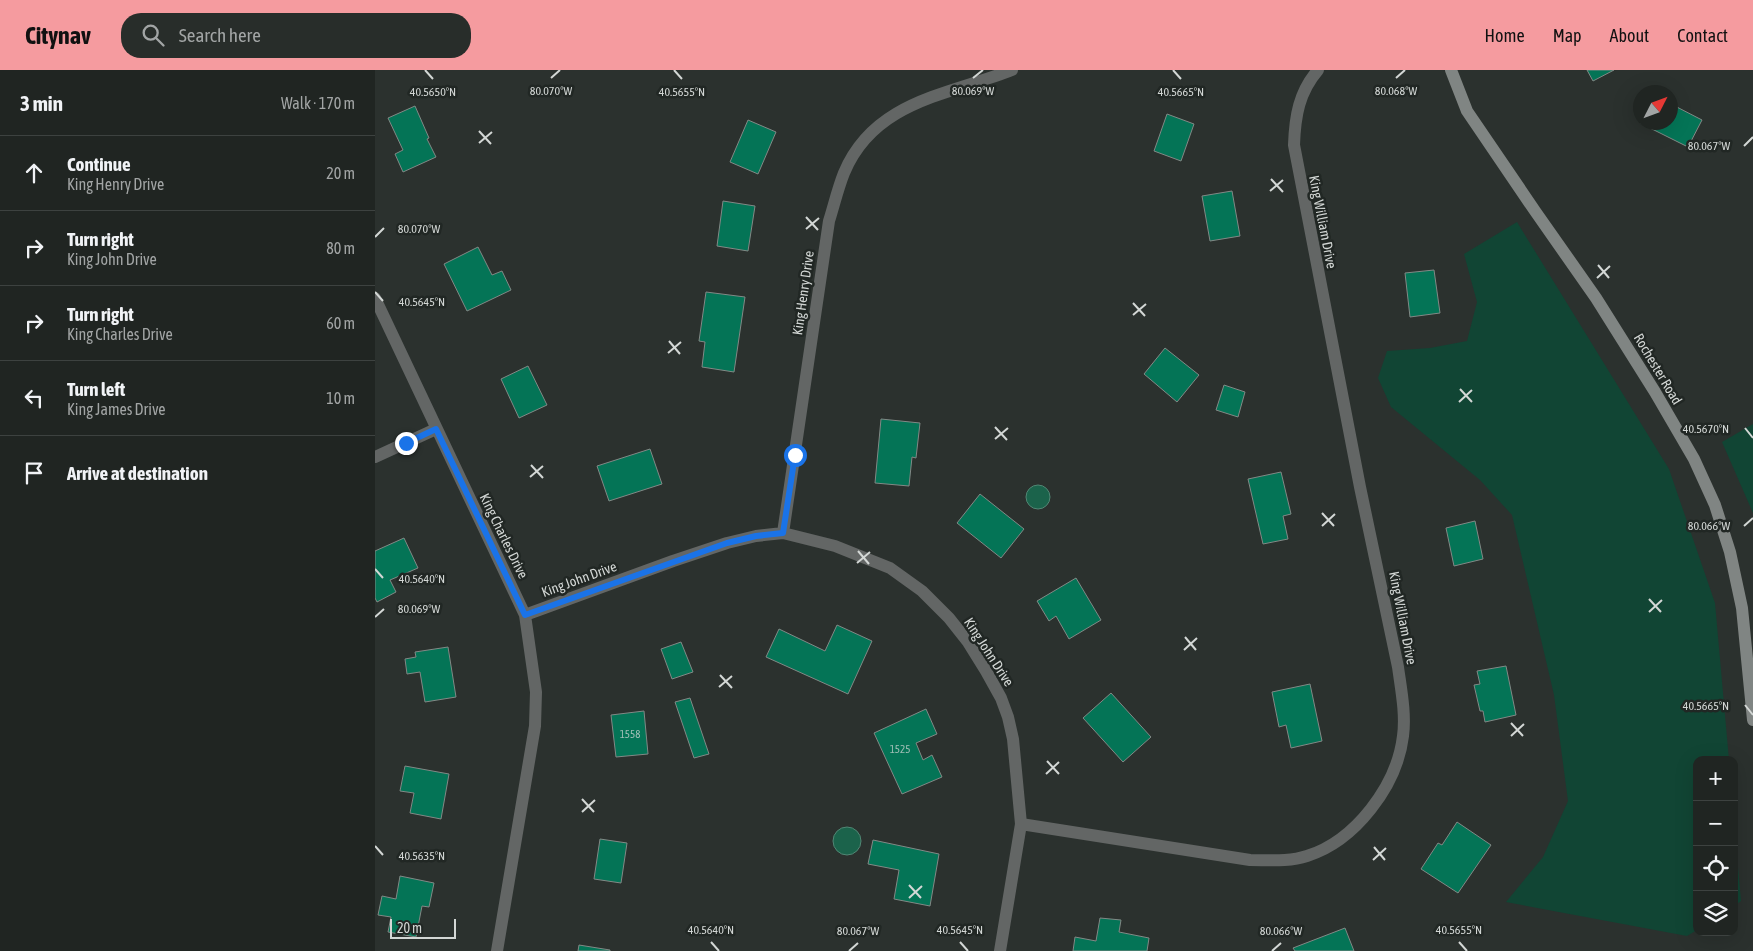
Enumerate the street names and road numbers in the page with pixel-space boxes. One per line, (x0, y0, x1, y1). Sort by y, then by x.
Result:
street label: King William Drive (1306, 174, 1340, 270)
street label: King Henry Drive (789, 250, 817, 336)
street label: Rochester Road (1631, 331, 1685, 407)
street label: King Charles Drive (477, 491, 531, 581)
street label: King John Drive (539, 558, 619, 600)
street label: King William Drive (1386, 570, 1420, 666)
street label: King John Drive (961, 615, 1017, 689)

